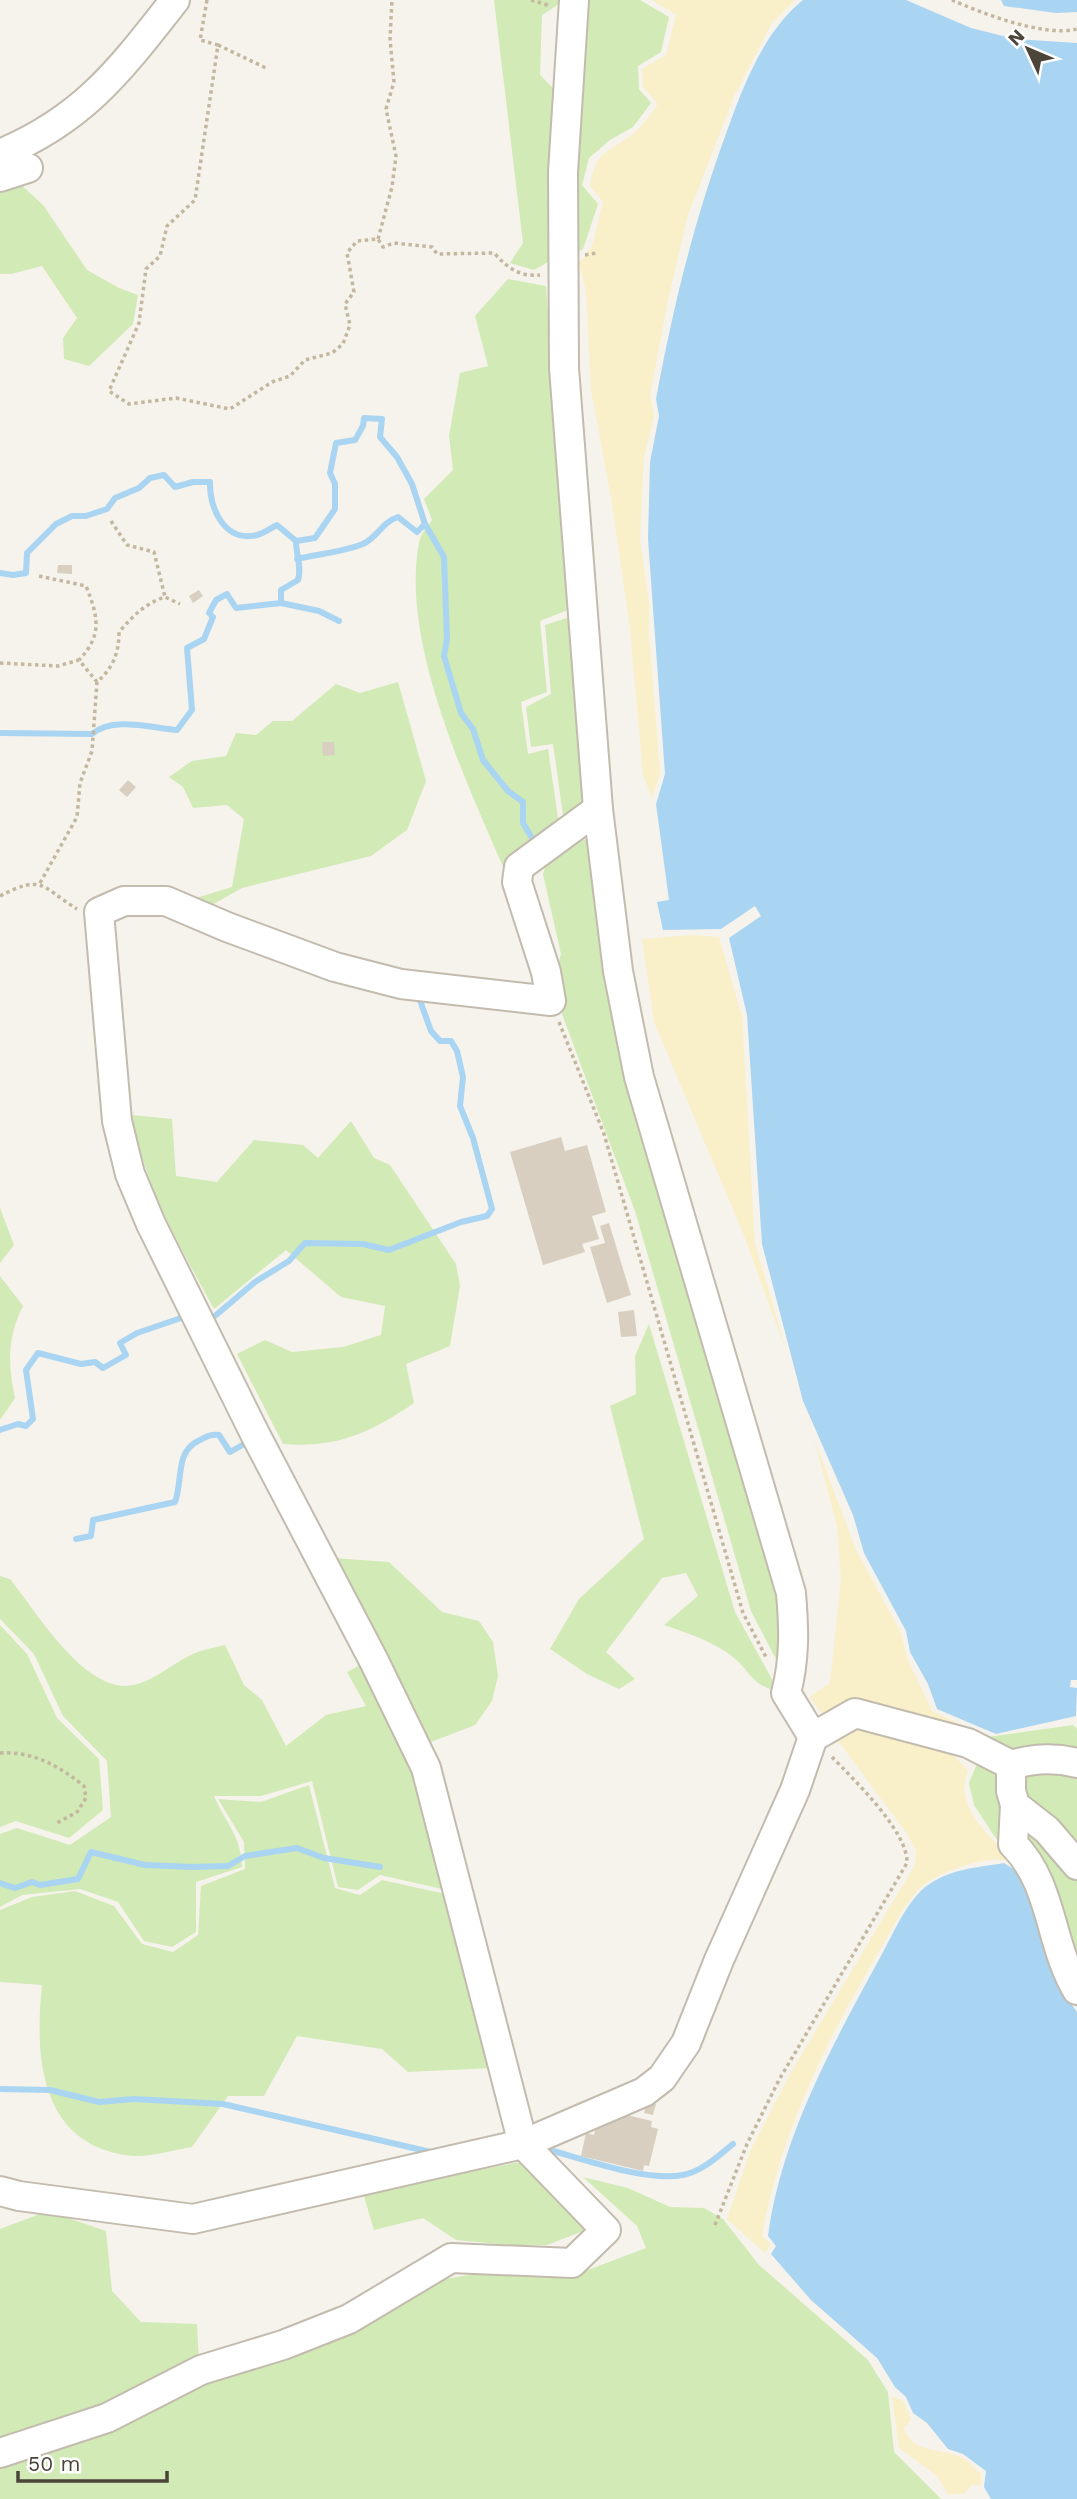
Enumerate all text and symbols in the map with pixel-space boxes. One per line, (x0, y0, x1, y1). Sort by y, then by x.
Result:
north arrow (993, 14, 1063, 84)
text: N (1003, 24, 1029, 51)
scale bar (18, 2440, 166, 2484)
text: 50 m (28, 2451, 80, 2476)

